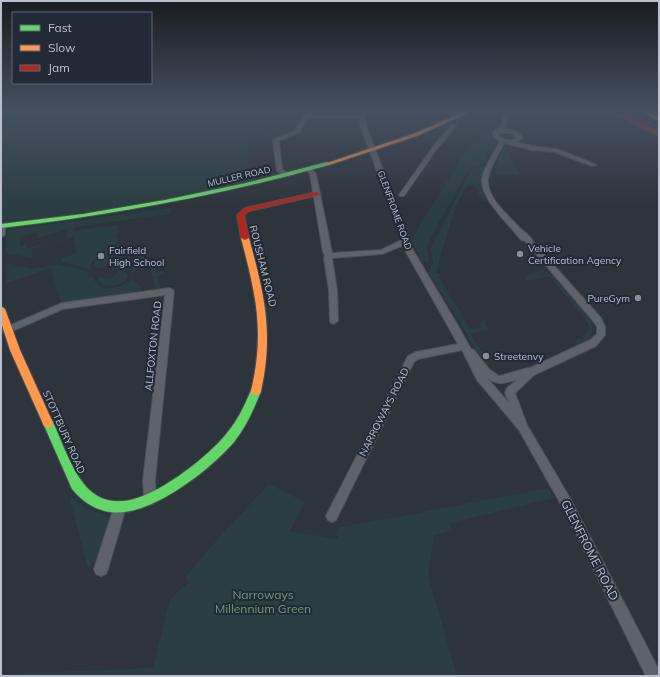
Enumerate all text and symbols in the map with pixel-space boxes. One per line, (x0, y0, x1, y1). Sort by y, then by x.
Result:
legend (12, 12, 152, 84)
text: Fast (48, 20, 72, 35)
text: Slow (48, 40, 76, 55)
text: Jam (48, 60, 70, 75)
street label: MULLER ROAD (206, 163, 272, 189)
street label: GLENFROME ROAD (376, 169, 415, 251)
street label: ROUSHAM ROAD (247, 224, 279, 308)
place label: Vehicle Certification Agency (528, 242, 622, 267)
place label: Fairfield High School (109, 244, 164, 269)
marker: Vehicle Certification Agency (515, 249, 525, 259)
marker: Fairfield High School (96, 251, 106, 261)
place label: PureGym (587, 292, 630, 305)
marker: PureGym (633, 293, 643, 303)
street label: ALLFOXTON ROAD (142, 300, 164, 392)
place label: Streetenvy (494, 350, 544, 363)
marker: Streetenvy (481, 351, 491, 361)
street label: NARROWAYS ROAD (356, 366, 412, 458)
street label: STOTTBURY ROAD (40, 388, 88, 476)
street label: GLENFROME ROAD (558, 497, 622, 603)
park label: Narroways Millennium Green (215, 587, 311, 616)

